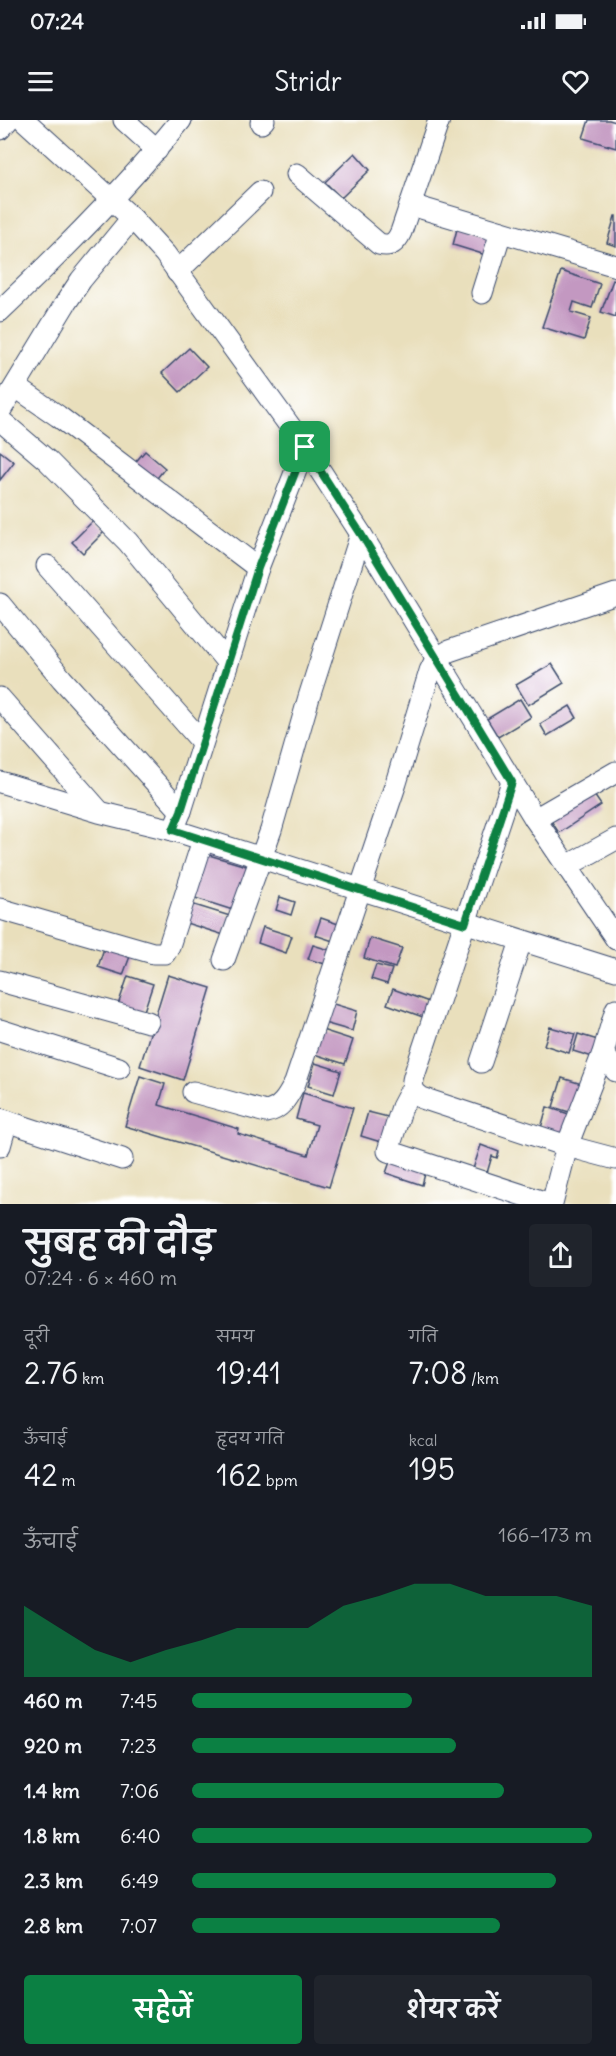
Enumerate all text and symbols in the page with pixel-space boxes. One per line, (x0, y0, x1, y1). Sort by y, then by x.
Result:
text: 07:24 (30, 7, 84, 35)
text: Stridr (274, 64, 342, 98)
icon: menu (24, 65, 57, 98)
icon: heart (559, 65, 592, 98)
pin (279, 421, 330, 472)
icon: arrive (288, 430, 321, 463)
text: सुबह की दौड़ (24, 1221, 215, 1263)
button: share (529, 1224, 592, 1287)
text: 07:24 · 6 × 460 m (24, 1265, 177, 1290)
text: दूरी (24, 1326, 49, 1346)
text: समय (216, 1326, 254, 1346)
text: गति (409, 1326, 438, 1346)
text: 2.76 (24, 1354, 78, 1392)
text: 19:41 (216, 1354, 281, 1392)
text: 7:08 (409, 1354, 467, 1392)
text: km (78, 1368, 104, 1388)
text: /km (467, 1368, 499, 1388)
text: ऊँचाई (24, 1428, 67, 1448)
text: हृदय गति (216, 1428, 284, 1448)
text: kcal (409, 1430, 437, 1450)
text: 195 (409, 1450, 455, 1488)
text: 42 (24, 1456, 58, 1494)
text: 162 (216, 1456, 262, 1494)
text: m (58, 1470, 76, 1490)
text: bpm (262, 1470, 298, 1490)
text: 166–173 m (498, 1522, 592, 1547)
text: ऊँचाई (24, 1528, 78, 1553)
text: 460 m (24, 1688, 83, 1713)
text: 7:45 (120, 1688, 157, 1713)
text: 920 m (24, 1733, 82, 1758)
text: 7:23 (120, 1733, 157, 1758)
text: 1.4 km (24, 1778, 80, 1803)
text: 7:06 (120, 1778, 159, 1803)
text: 1.8 km (24, 1823, 80, 1848)
text: 6:40 (120, 1823, 161, 1848)
text: 2.3 km (24, 1868, 83, 1893)
text: 6:49 (120, 1868, 159, 1893)
text: 2.8 km (24, 1913, 83, 1938)
text: 7:07 (120, 1913, 157, 1938)
button: सहेजें (24, 1975, 302, 2044)
button: शेयर करें (314, 1975, 592, 2044)

